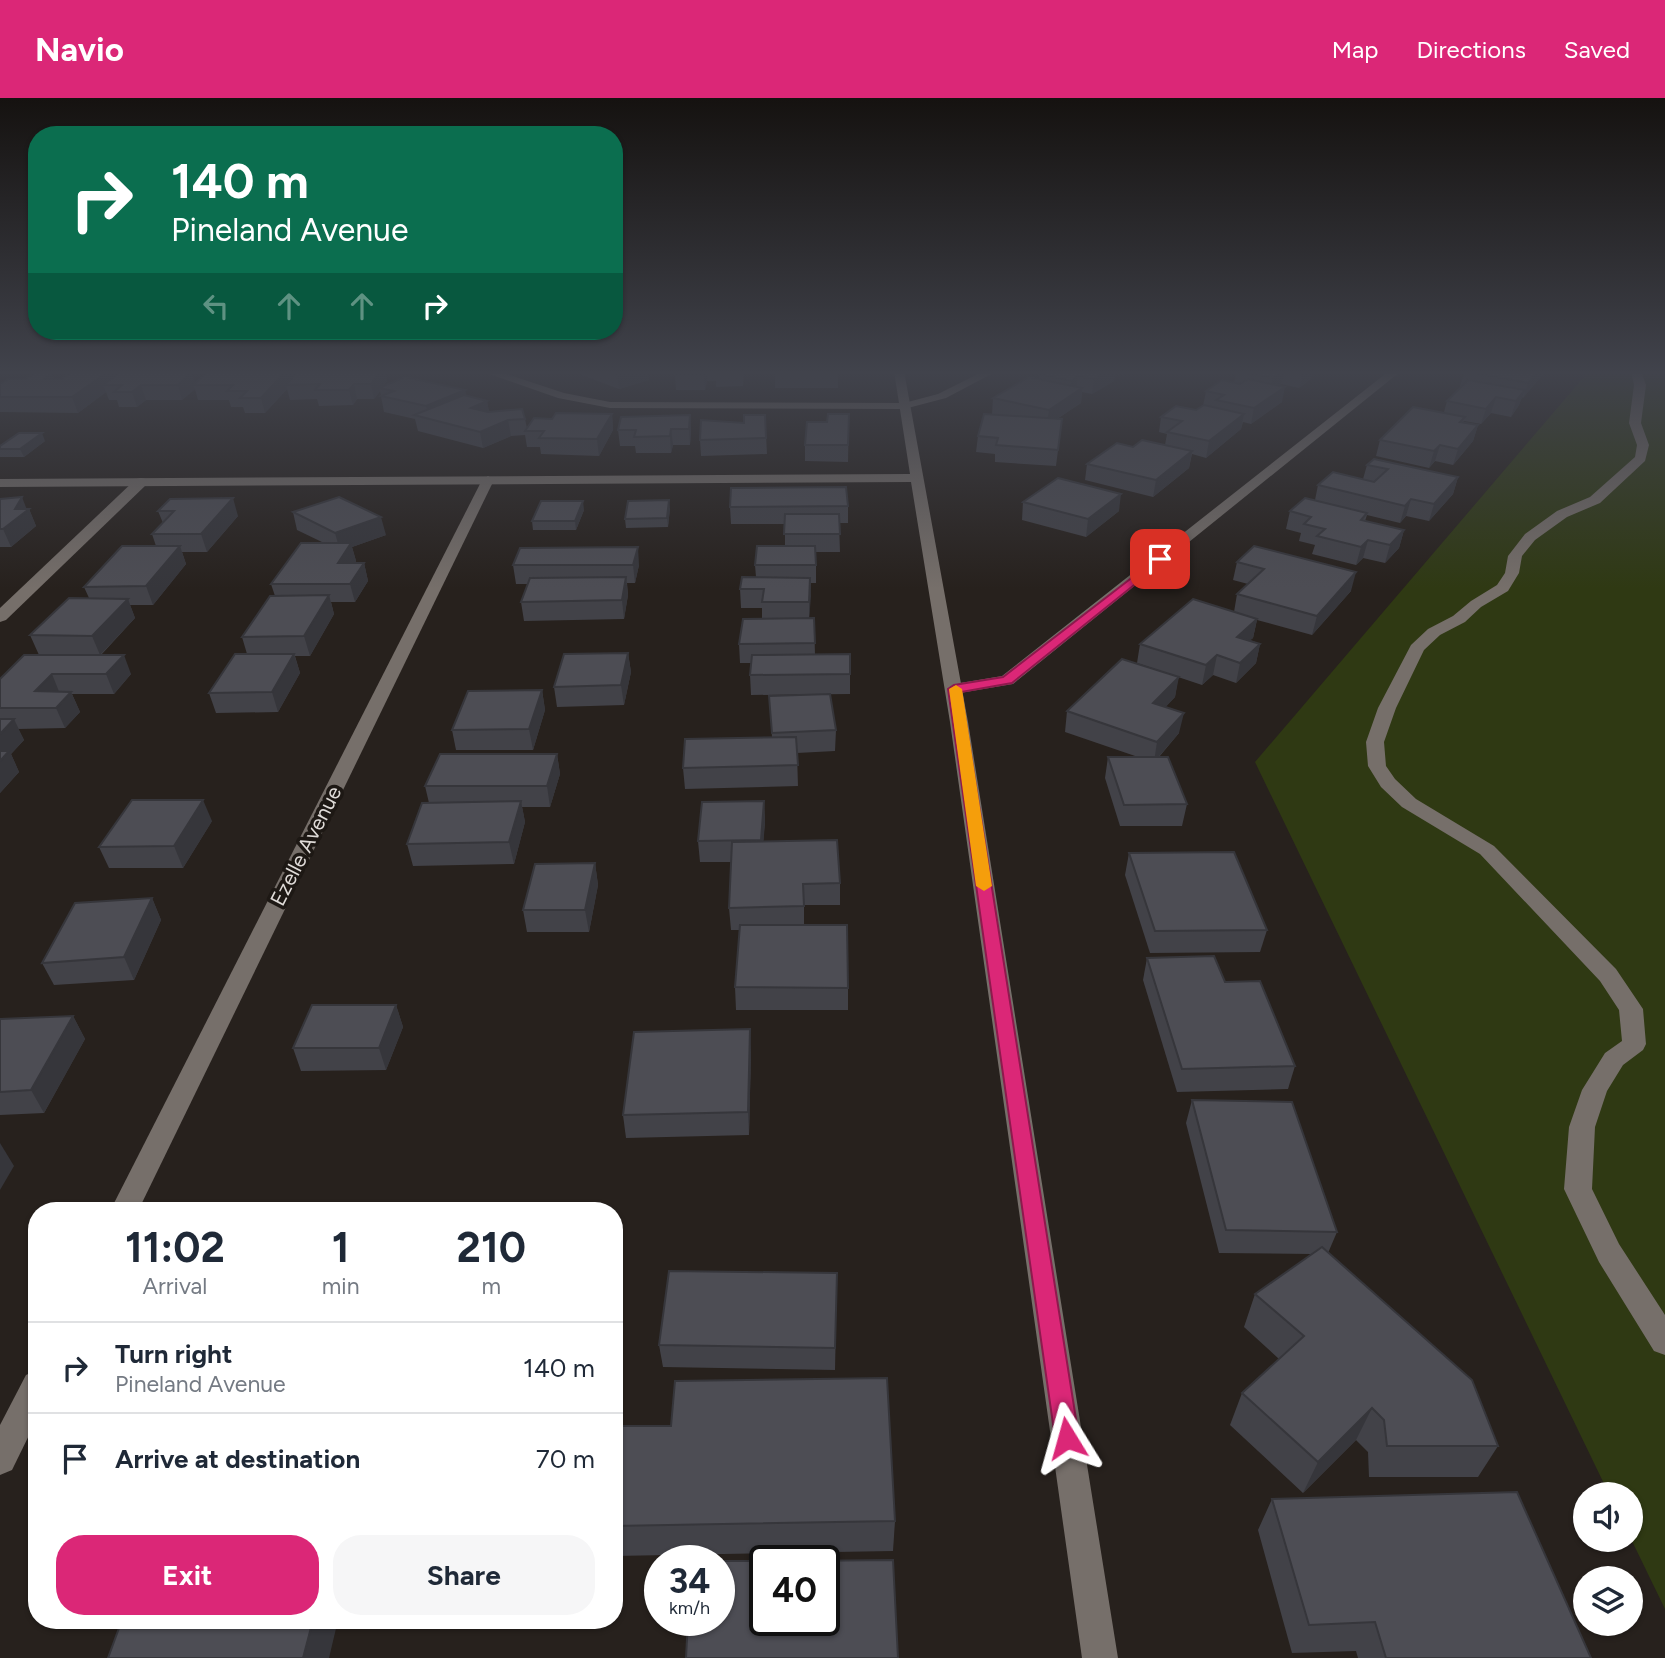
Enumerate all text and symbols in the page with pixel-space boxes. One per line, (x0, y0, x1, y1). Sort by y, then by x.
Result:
text: Navio (35, 30, 124, 69)
text: Map (1332, 35, 1378, 64)
text: Directions (1416, 35, 1526, 64)
text: Saved (1564, 35, 1630, 64)
text: 140 m (171, 151, 309, 210)
icon: right (56, 154, 147, 245)
text: Pineland Avenue (171, 211, 408, 249)
icon: left (197, 287, 235, 325)
icon: ahead (270, 287, 308, 325)
icon: ahead (343, 287, 381, 325)
icon: right (416, 287, 454, 325)
pin (1130, 529, 1190, 589)
icon: arrive (1141, 540, 1179, 578)
street label: Ezelle Avenue (265, 782, 346, 910)
text: 11:02 (125, 1222, 225, 1273)
text: 1 (332, 1222, 350, 1273)
text: 210 (457, 1222, 526, 1273)
text: Arrival (142, 1272, 207, 1300)
text: min (322, 1272, 360, 1300)
text: m (481, 1272, 501, 1300)
text: Turn right (115, 1338, 232, 1370)
icon: right (56, 1349, 94, 1387)
text: 140 m (523, 1352, 595, 1384)
text: Pineland Avenue (115, 1370, 286, 1398)
position arrow (1030, 1401, 1104, 1475)
icon: arrive (56, 1440, 94, 1478)
text: Arrive at destination (115, 1443, 360, 1475)
text: 70 m (536, 1443, 595, 1475)
map controls (1573, 1482, 1643, 1636)
button: sound (1573, 1482, 1643, 1552)
button: Exit (56, 1535, 319, 1615)
button: Share (333, 1535, 595, 1615)
speed limit sign: 40 (749, 1545, 840, 1636)
text: 34 (669, 1560, 710, 1602)
button: layers (1573, 1566, 1643, 1636)
text: km/h (669, 1597, 710, 1619)

